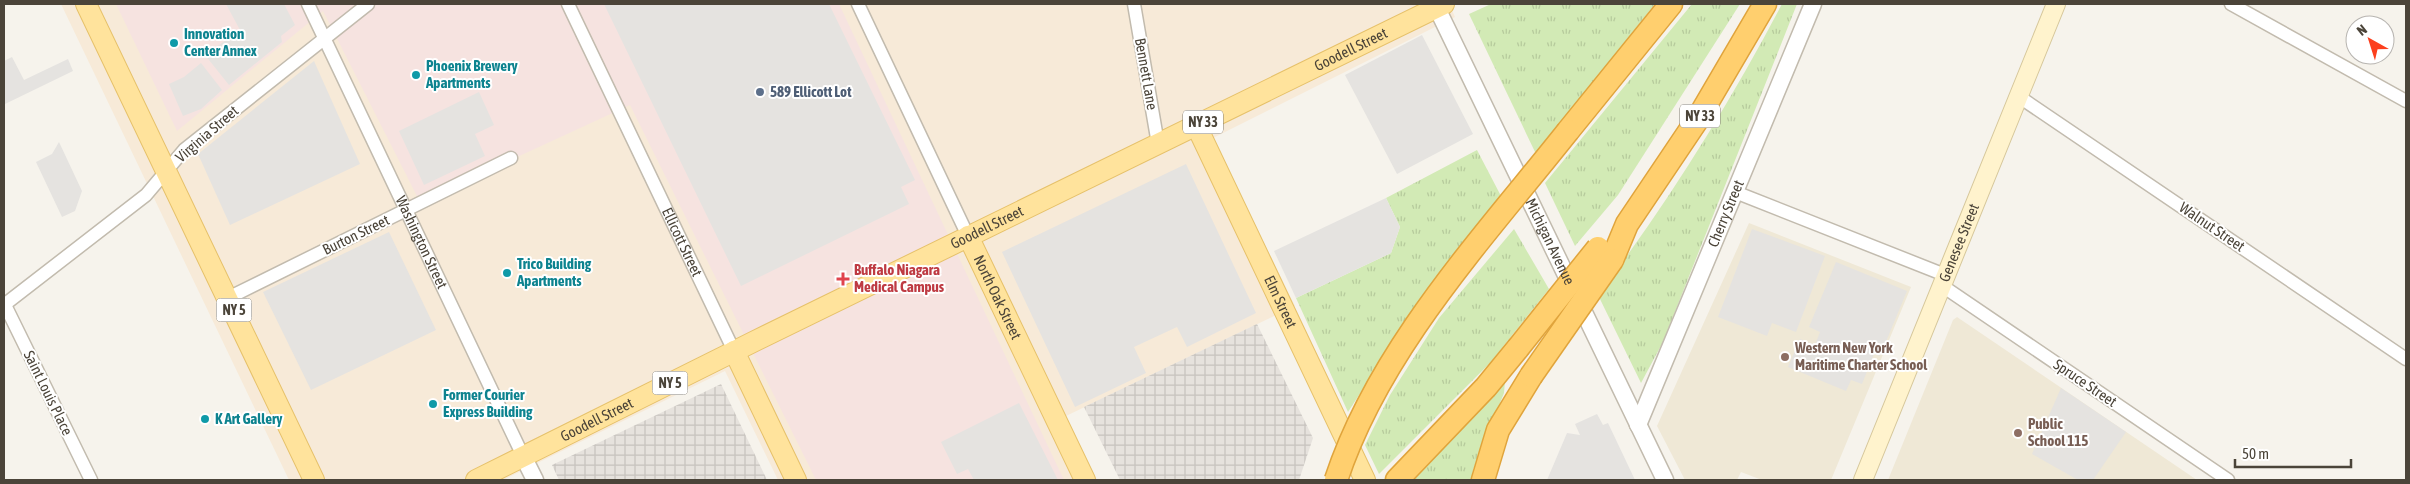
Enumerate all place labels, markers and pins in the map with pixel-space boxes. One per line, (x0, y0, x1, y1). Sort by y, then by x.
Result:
place label: Innovation Center Annex (184, 25, 257, 59)
marker: Innovation Center Annex (168, 37, 180, 49)
place label: Phoenix Brewery Apartments (425, 57, 519, 91)
marker: Phoenix Brewery Apartments (410, 69, 422, 81)
place label: 589 Ellicott Lot (770, 83, 852, 100)
marker: 589 Ellicott Lot (754, 86, 766, 98)
place label: Trico Building Apartments (516, 255, 592, 289)
place label: Buffalo Niagara Medical Campus (854, 261, 945, 295)
marker: Trico Building Apartments (501, 267, 513, 279)
marker: Buffalo Niagara Medical Campus (836, 272, 850, 286)
place label: Western New York Maritime Charter School (1794, 339, 1928, 373)
marker: Western New York Maritime Charter School (1779, 351, 1791, 363)
place label: Former Courier Express Building (443, 386, 533, 420)
marker: Former Courier Express Building (427, 398, 439, 410)
place label: K Art Gallery (215, 410, 283, 427)
marker: K Art Gallery (199, 413, 211, 425)
place label: Public School 115 (2028, 415, 2088, 449)
marker: Public School 115 (2012, 427, 2024, 439)

